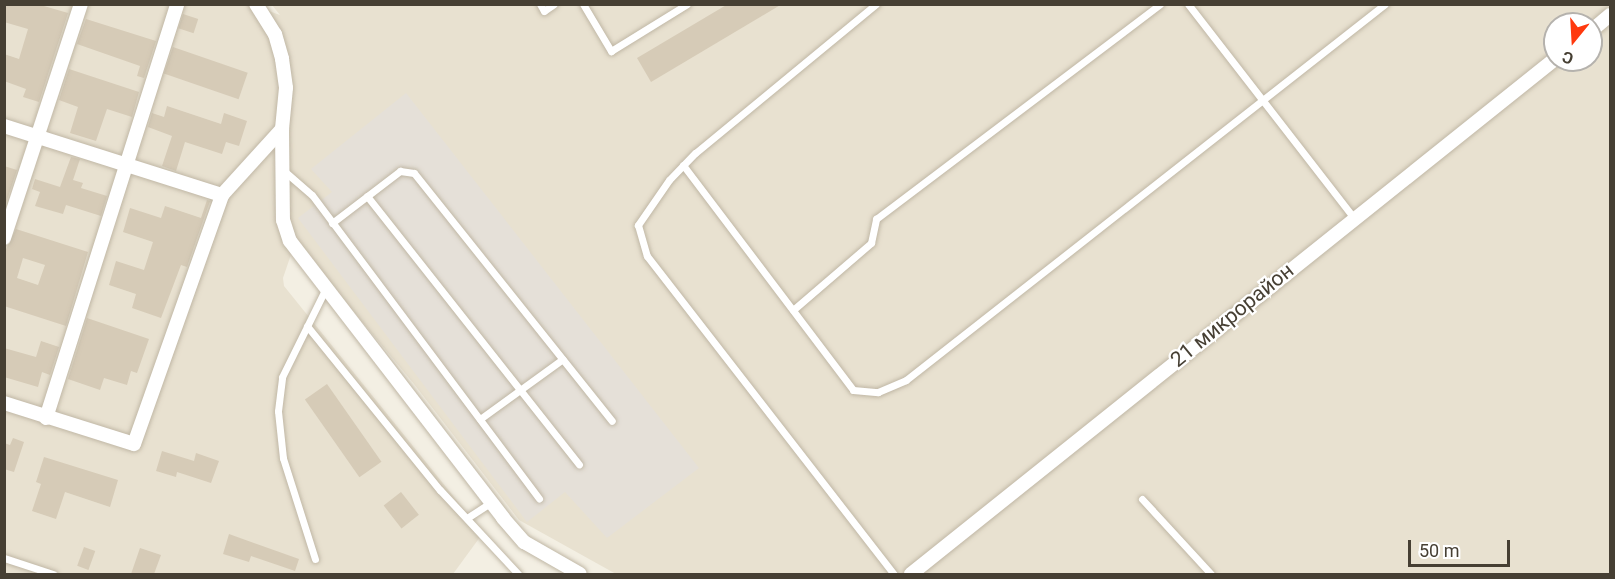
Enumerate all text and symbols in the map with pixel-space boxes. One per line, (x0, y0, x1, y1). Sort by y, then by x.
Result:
north arrow (1543, 12, 1603, 72)
text: С (1560, 47, 1576, 68)
street label: 21 микрорайон (1165, 258, 1299, 372)
scale bar (1411, 528, 1513, 566)
text: 50 m (1419, 540, 1459, 561)

